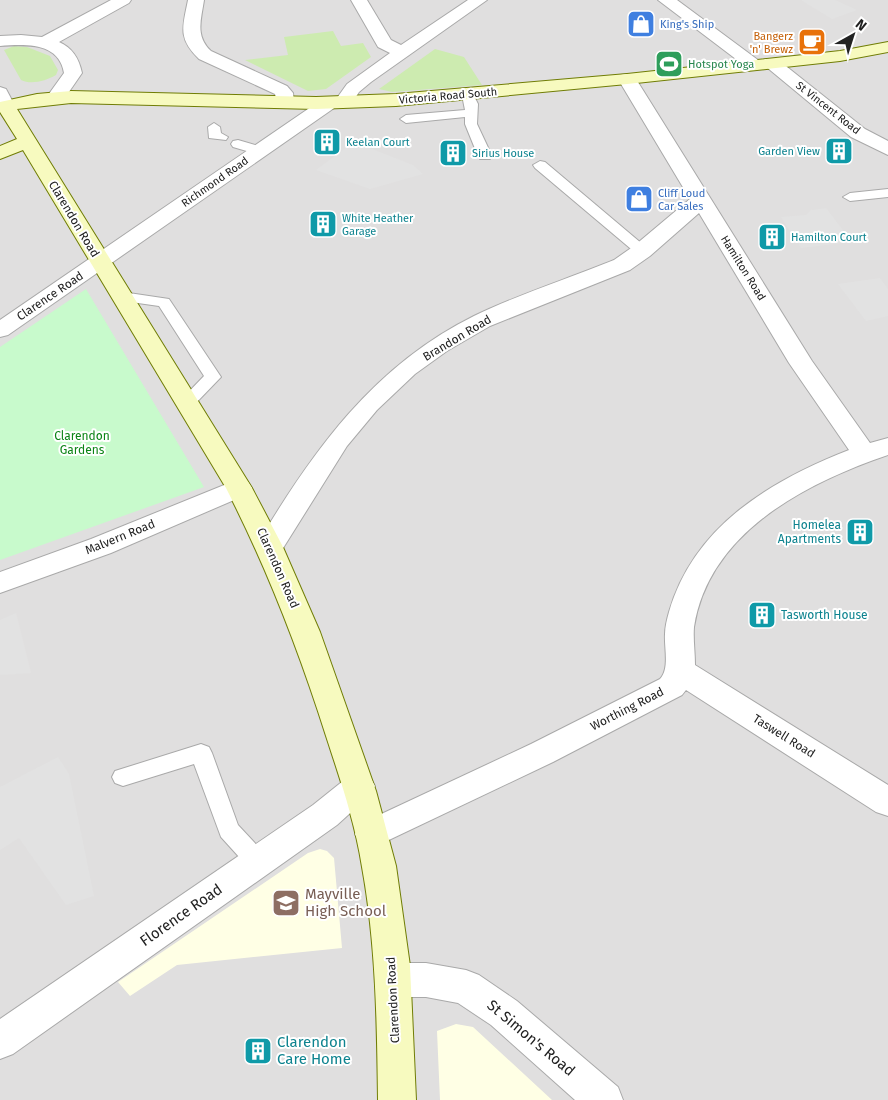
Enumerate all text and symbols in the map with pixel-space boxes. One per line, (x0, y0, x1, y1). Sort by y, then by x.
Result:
shop icon: King's Ship (626, 9, 656, 39)
north arrow (828, 10, 878, 60)
text: N (852, 16, 870, 35)
place label: King's Ship (660, 18, 714, 31)
cafe icon: Bangerz 'n' Brewz (797, 27, 827, 57)
place label: Bangerz 'n' Brewz (750, 30, 793, 56)
sports icon: Hotspot Yoga (654, 49, 684, 79)
place label: Hotspot Yoga (688, 58, 754, 71)
street label: St Vincent Road (793, 79, 863, 137)
street label: Victoria Road South (398, 85, 498, 107)
building icon: Keelan Court (312, 127, 342, 157)
place label: Keelan Court (346, 136, 410, 149)
building icon: Garden View (824, 136, 854, 166)
building icon: Sirius House (438, 138, 468, 168)
place label: Garden View (758, 145, 820, 158)
place label: Sirius House (472, 147, 534, 160)
street label: Richmond Road (179, 154, 251, 210)
street label: Clarendon Road (46, 178, 102, 260)
shop icon: Cliff Loud Car Sales (624, 184, 654, 214)
place label: Cliff Loud Car Sales (658, 187, 705, 213)
building icon: White Heather Garage (308, 209, 338, 239)
place label: White Heather Garage (342, 212, 414, 238)
building icon: Hamilton Court (757, 222, 787, 252)
place label: Hamilton Court (791, 231, 867, 244)
street label: Hamilton Road (718, 233, 768, 303)
street label: Clarence Road (14, 269, 86, 323)
street label: Brandon Road (420, 312, 494, 364)
park label: Clarendon Gardens (54, 429, 110, 457)
street label: Malvern Road (83, 517, 157, 557)
building icon: Homelea Apartments (845, 517, 875, 547)
place label: Homelea Apartments (778, 518, 841, 546)
street label: Clarendon Road (254, 526, 302, 610)
building icon: Tasworth House (747, 600, 777, 630)
place label: Tasworth House (781, 608, 868, 622)
street label: Worthing Road (588, 685, 666, 733)
street label: Taswell Road (750, 711, 818, 761)
street label: Florence Road (136, 880, 226, 950)
place label: Mayville High School (305, 885, 387, 920)
school or university icon: Mayville High School (271, 888, 301, 918)
street label: Clarendon Road (384, 956, 402, 1044)
street label: St Simon's Road (483, 996, 579, 1080)
place label: Clarendon Care Home (277, 1033, 351, 1068)
building icon: Clarendon Care Home (243, 1036, 273, 1066)

